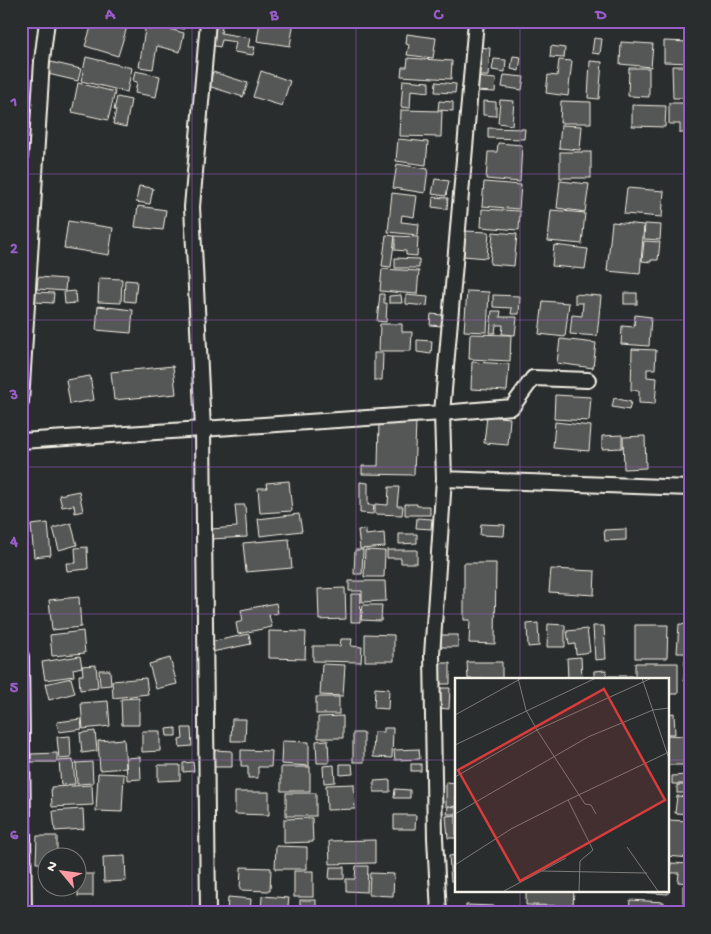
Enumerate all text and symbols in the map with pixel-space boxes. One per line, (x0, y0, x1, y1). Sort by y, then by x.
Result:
text: A (104, 7, 116, 26)
text: B (269, 7, 279, 26)
text: C (433, 7, 444, 26)
text: D (594, 7, 607, 26)
text: 1 (10, 94, 17, 113)
text: 2 (10, 241, 18, 260)
text: 3 (9, 387, 18, 406)
text: 4 (9, 534, 18, 553)
inset map (455, 678, 668, 892)
text: 5 (10, 680, 19, 699)
text: 6 (10, 827, 19, 846)
north arrow (38, 846, 88, 896)
text: N (43, 859, 62, 875)

